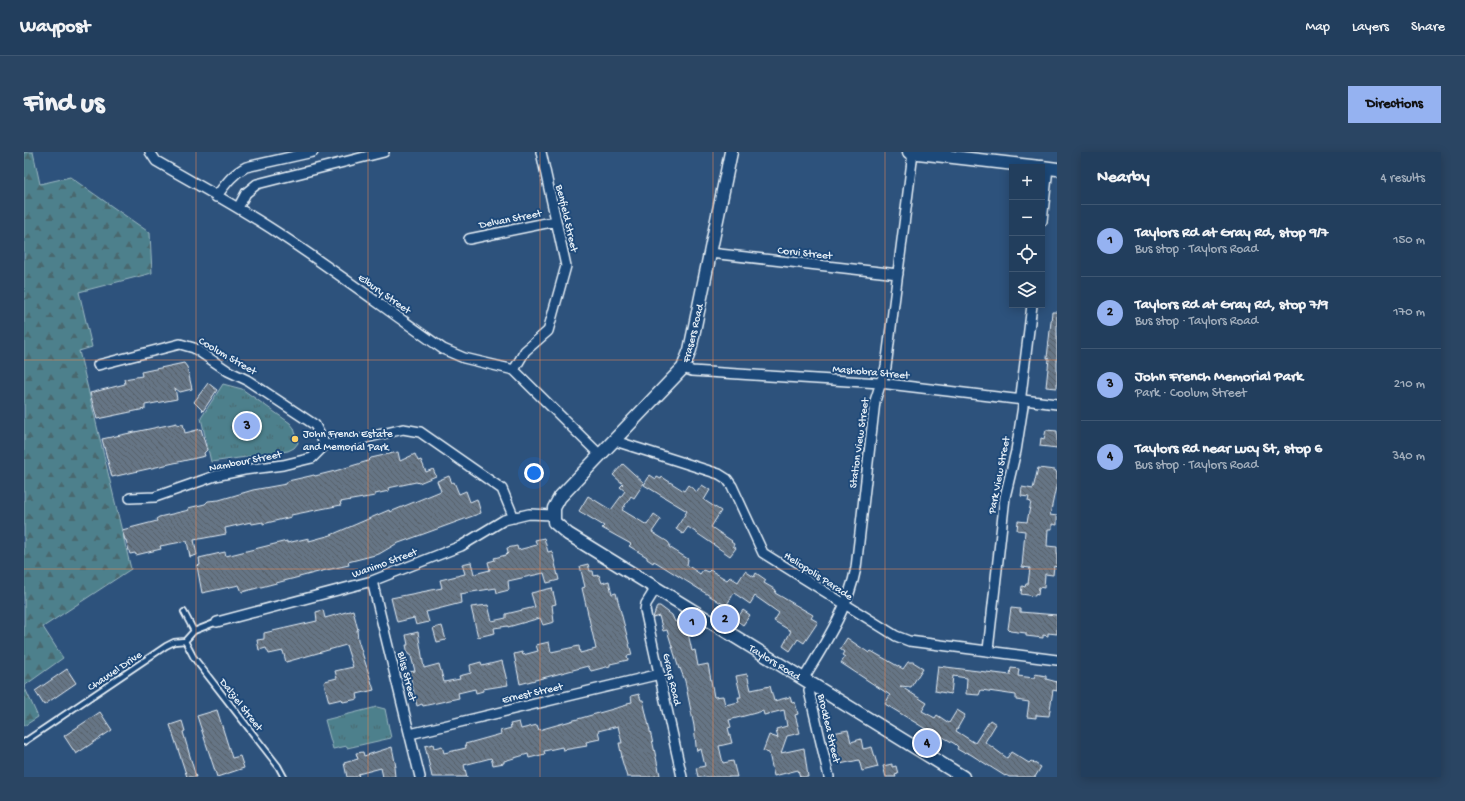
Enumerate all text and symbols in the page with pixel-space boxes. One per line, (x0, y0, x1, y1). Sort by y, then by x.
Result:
text: Waypost (20, 16, 90, 39)
text: Map (1306, 19, 1330, 36)
text: Layers (1352, 19, 1389, 36)
text: Share (1411, 19, 1445, 36)
button: Directions (1348, 86, 1441, 123)
text: Find us (24, 88, 104, 121)
map controls (1009, 164, 1045, 308)
button: + (1009, 164, 1045, 200)
text: Nearby (1097, 168, 1150, 188)
text: 4 results (1381, 171, 1425, 186)
street label: Benfield Street (552, 182, 581, 255)
button: − (1009, 200, 1045, 236)
street label: Delvan Street (477, 208, 544, 232)
text: Taylors Rd at Gray Rd, stop 9/7 (1135, 224, 1328, 242)
text: 1 (1107, 233, 1113, 248)
text: 150 m (1393, 233, 1425, 248)
button: locate (1009, 236, 1045, 272)
text: Bus stop · Taylors Road (1135, 242, 1258, 257)
street label: Corvi Street (777, 245, 834, 263)
street label: Elbury Street (355, 272, 414, 318)
button: layers (1009, 272, 1045, 308)
text: Taylors Rd at Gray Rd, stop 7/9 (1135, 296, 1328, 314)
street label: Frasers Road (681, 301, 707, 365)
text: 2 (1107, 305, 1113, 320)
text: 170 m (1393, 305, 1425, 320)
text: Bus stop · Taylors Road (1135, 314, 1258, 329)
street label: Coolum Street (196, 335, 259, 379)
street label: Mashobra Street (832, 364, 911, 382)
text: John French Memorial Park (1135, 368, 1303, 386)
text: 3 (1107, 377, 1113, 392)
text: 210 m (1394, 377, 1425, 392)
text: Park · Coolum Street (1135, 386, 1247, 401)
street label: Station View Street (848, 396, 872, 489)
pin: 3 (234, 411, 260, 441)
place label: John French Estate and Memorial Park (303, 429, 393, 454)
marker: John French Estate and Memorial Park (290, 434, 300, 444)
street label: Park View Street (986, 434, 1014, 516)
text: Taylors Rd near Lucy St, stop 6 (1135, 440, 1322, 458)
street label: Nambour Street (208, 449, 284, 475)
text: 4 (1107, 449, 1113, 464)
text: 340 m (1392, 449, 1425, 464)
text: Bus stop · Taylors Road (1135, 458, 1258, 473)
your location (524, 463, 544, 483)
street label: Wanimo Street (350, 546, 420, 581)
street label: Heliopolis Parade (781, 550, 855, 603)
pin: 2 (712, 604, 738, 634)
pin: 1 (679, 607, 705, 637)
street label: Taylors Road (745, 642, 804, 684)
street label: Chauvel Drive (86, 649, 145, 694)
street label: Bliss Street (394, 650, 418, 704)
street label: Grays Road (659, 652, 683, 708)
street label: Dalziel Street (216, 676, 265, 735)
street label: Ernest Street (501, 681, 566, 707)
street label: Brocklea Street (814, 692, 842, 765)
pin: 4 (914, 728, 940, 758)

